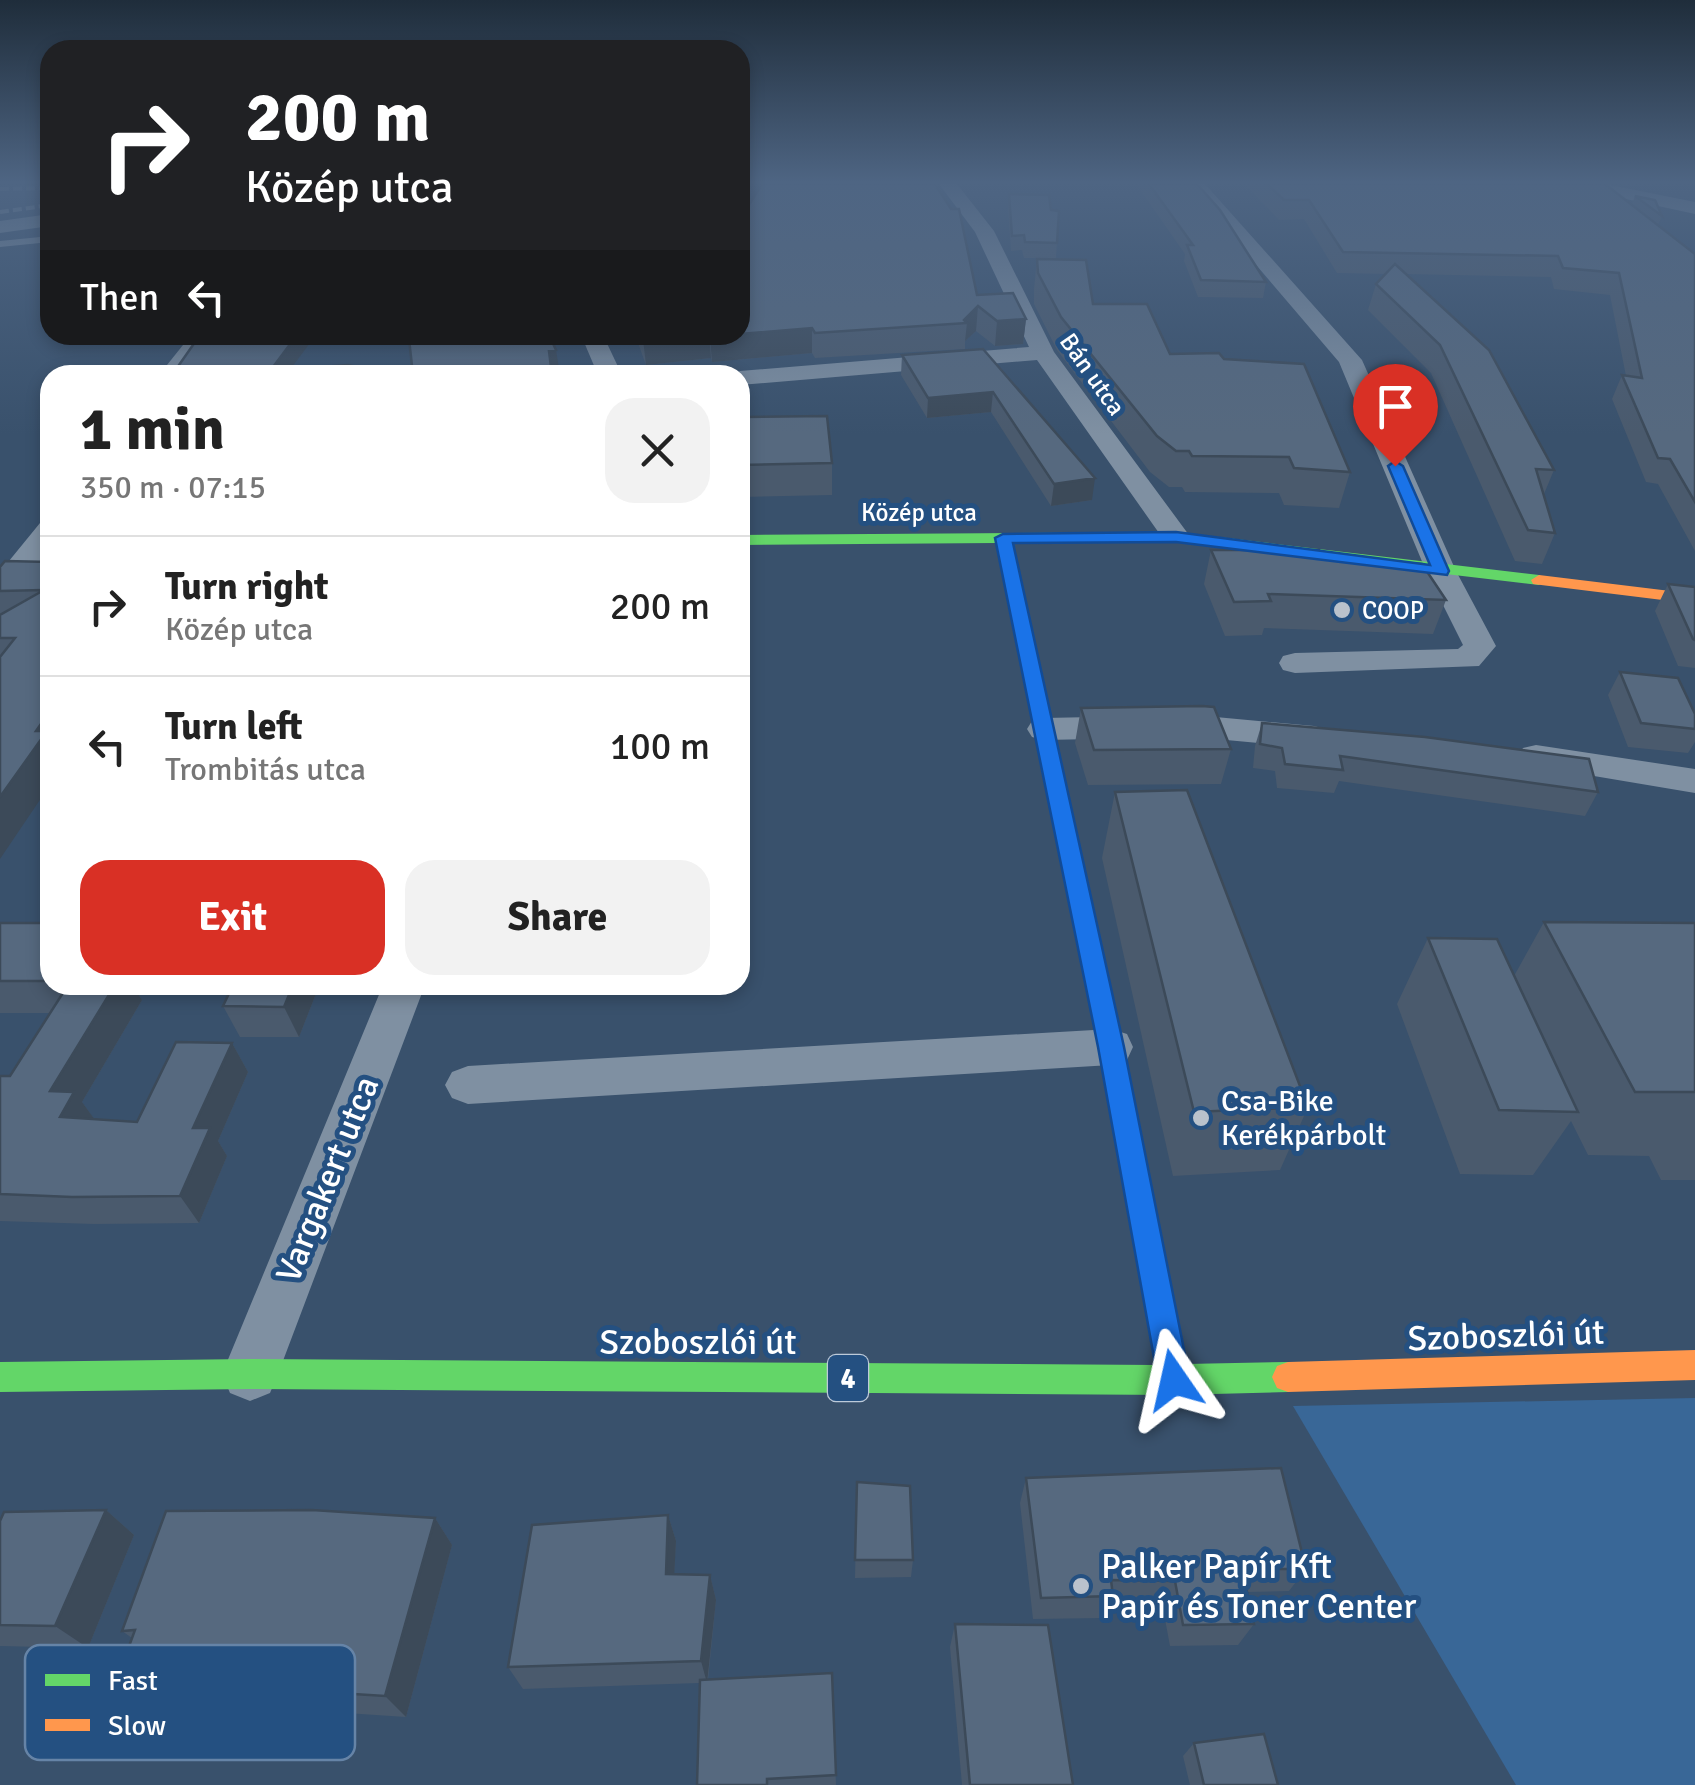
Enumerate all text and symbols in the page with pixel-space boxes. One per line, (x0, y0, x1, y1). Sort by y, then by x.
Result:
text: 200 m (245, 74, 430, 160)
icon: right (80, 80, 210, 210)
text: Közép utca (245, 160, 453, 215)
icon: left (179, 270, 234, 325)
text: Then (80, 274, 159, 321)
street label: Bán utca (1053, 327, 1132, 422)
pin (1353, 364, 1438, 467)
icon: arrive (1368, 379, 1423, 434)
text: 1 min (80, 393, 225, 467)
button: close (605, 398, 710, 503)
text: 350 m · 07:15 (80, 468, 266, 507)
street label: Közép utca (861, 497, 977, 528)
text: Turn right (165, 563, 329, 610)
icon: right (80, 579, 135, 634)
text: 200 m (610, 583, 710, 630)
place label: COOP (1362, 595, 1424, 626)
marker: COOP (1331, 599, 1353, 621)
text: Közép utca (165, 610, 313, 649)
text: Turn left (165, 703, 303, 750)
icon: left (80, 719, 135, 774)
text: 100 m (610, 723, 710, 770)
text: Trombitás utca (165, 750, 366, 789)
button: Exit (80, 860, 385, 975)
button: Share (405, 860, 710, 975)
street label: Vargakert utca (267, 1070, 388, 1289)
place label: Csa-Bike Kerékpárbolt (1221, 1083, 1386, 1154)
marker: Csa-Bike Kerékpárbolt (1190, 1107, 1212, 1129)
street label: Szoboszlói út (1407, 1311, 1605, 1360)
street label: Szoboszlói út (600, 1321, 796, 1364)
position arrow (1122, 1328, 1226, 1432)
road number: 4 (828, 1355, 868, 1401)
place label: Palker Papír Kft Papír és Toner Center (1101, 1545, 1417, 1628)
marker: Palker Papír Kft Papír és Toner Center (1070, 1575, 1092, 1597)
legend (25, 1645, 355, 1760)
text: Fast (108, 1664, 158, 1698)
text: Slow (108, 1709, 166, 1743)

